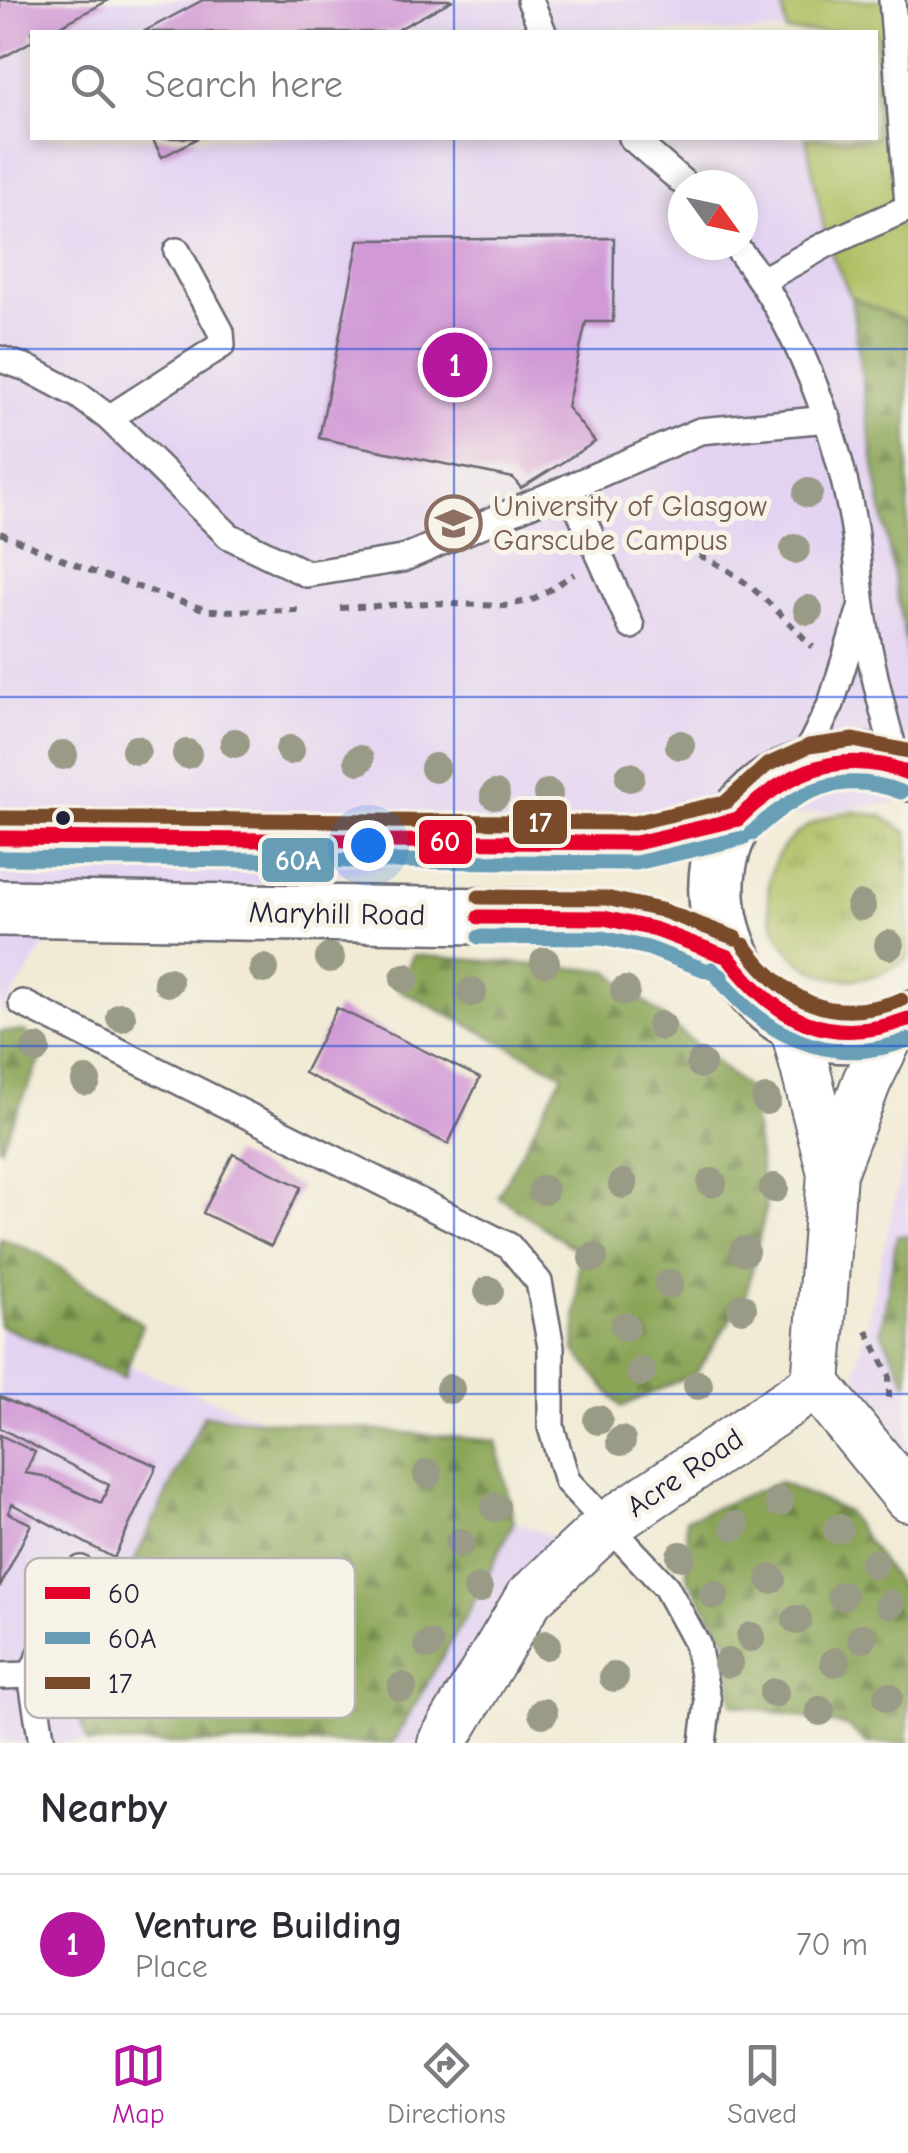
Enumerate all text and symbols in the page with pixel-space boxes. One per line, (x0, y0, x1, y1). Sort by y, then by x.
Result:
search box (30, 30, 878, 140)
icon: search (65, 58, 120, 113)
text: Search here (145, 63, 343, 107)
north arrow (668, 170, 758, 260)
pin: 1 (422, 328, 488, 402)
place label: University of Glasgow Garscube Campus (493, 489, 767, 558)
school or university icon: University of Glasgow Garscube Campus (424, 493, 484, 553)
line badge: 17 (511, 798, 569, 846)
text: 17 (528, 807, 552, 839)
unlabelled marker (53, 808, 73, 828)
line badge: 60 (417, 818, 474, 866)
your location (343, 820, 394, 871)
text: 60 (430, 826, 460, 858)
line badge: 60A (260, 836, 336, 884)
text: 60A (275, 845, 322, 877)
street label: Maryhill Road (248, 895, 426, 933)
street label: Acre Road (620, 1421, 750, 1525)
legend (25, 1558, 355, 1718)
text: 60 (108, 1578, 140, 1610)
text: 60A (108, 1623, 157, 1655)
text: 17 (108, 1668, 132, 1700)
text: Nearby (40, 1784, 167, 1833)
text: Venture Building (135, 1904, 403, 1948)
text: 1 (66, 1926, 79, 1963)
text: 70 m (796, 1926, 868, 1963)
text: Place (135, 1948, 208, 1985)
tab: Map (111, 2038, 166, 2130)
tab: Directions (387, 2038, 506, 2130)
tab: Saved (727, 2038, 797, 2130)

